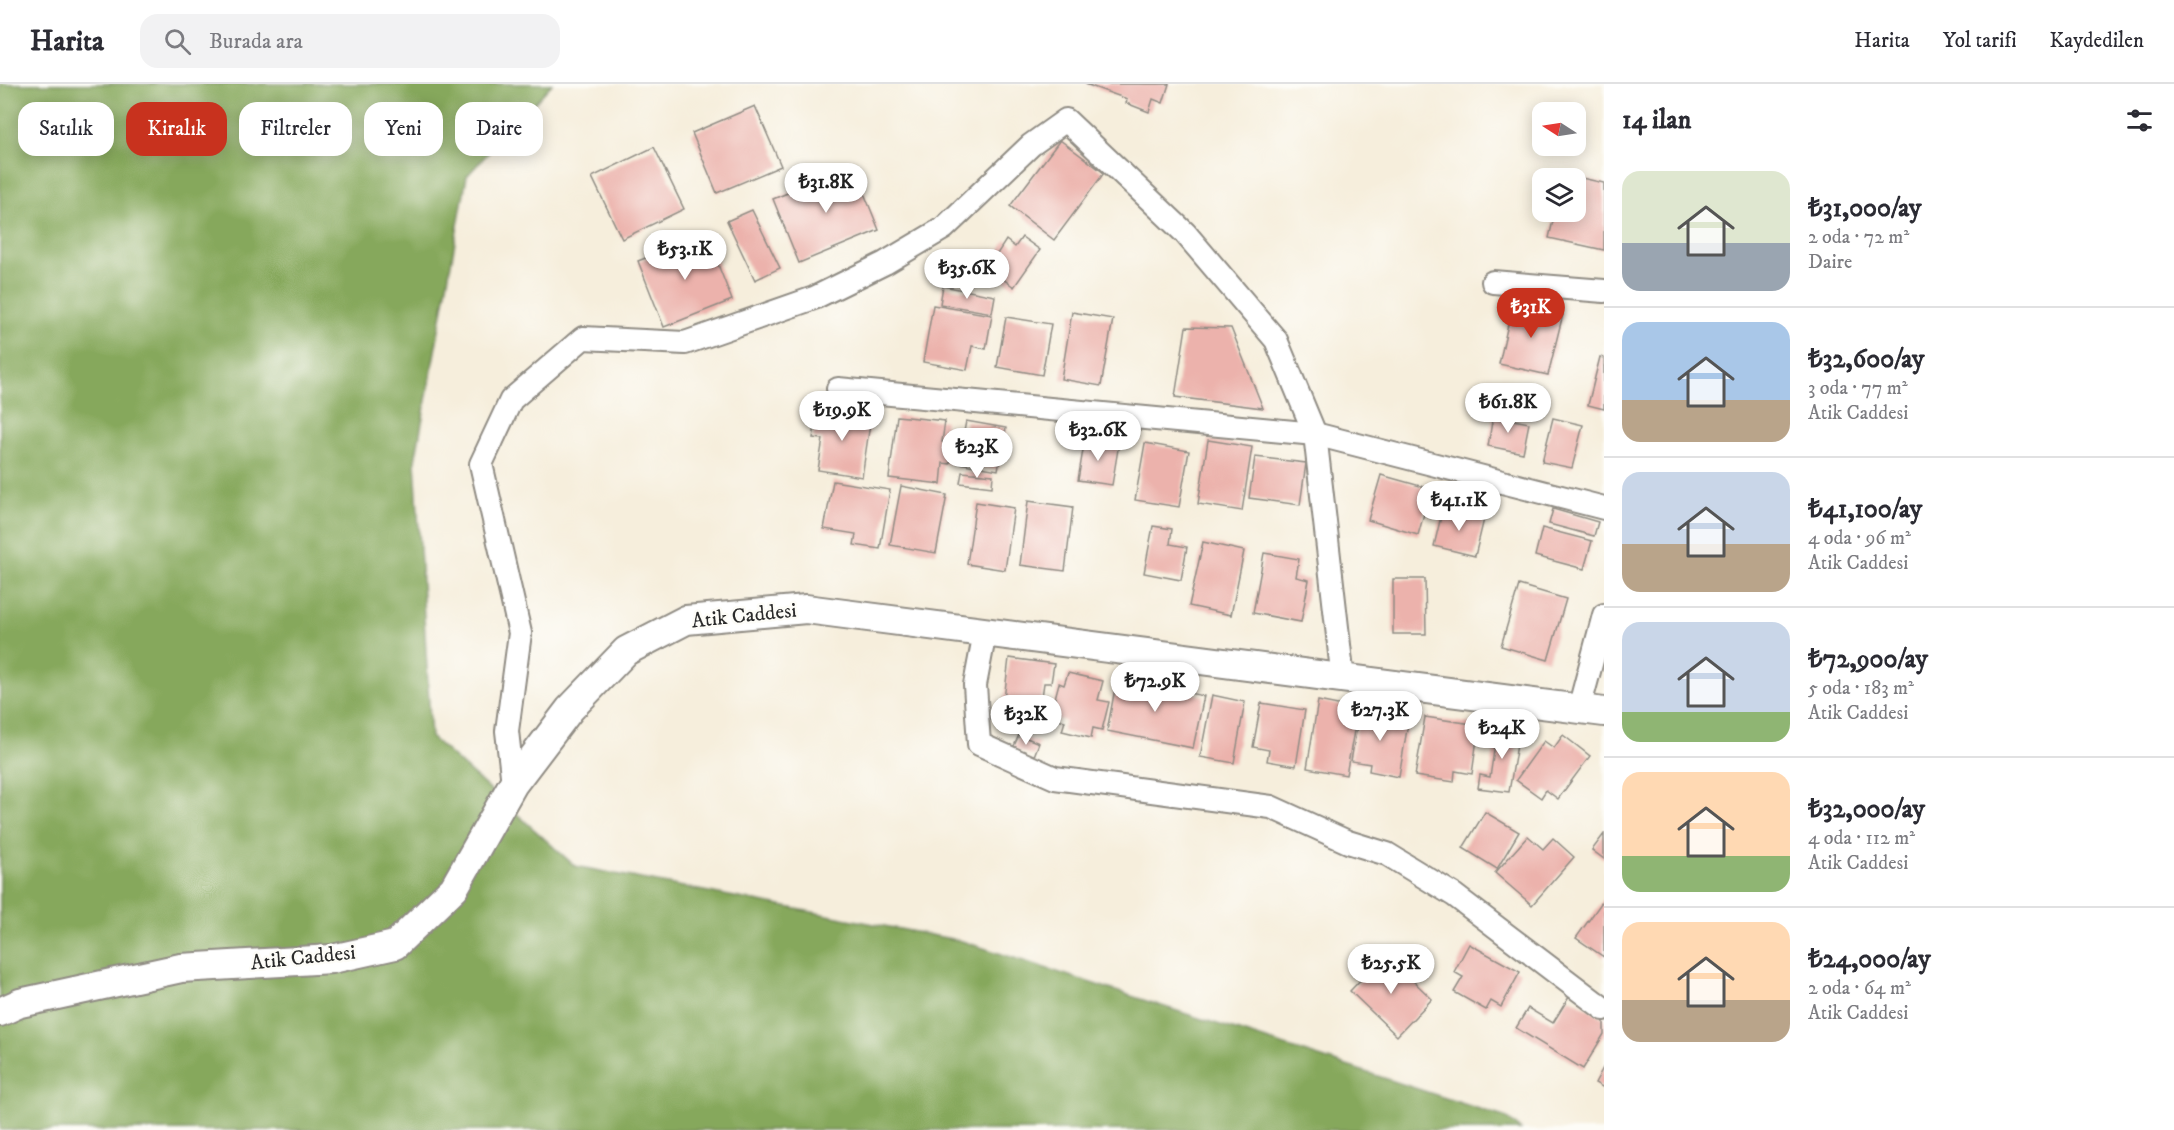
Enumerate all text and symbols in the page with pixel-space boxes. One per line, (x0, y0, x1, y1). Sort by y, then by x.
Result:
search box (140, 14, 560, 68)
text: Harita (30, 24, 104, 59)
icon: search (161, 25, 194, 58)
text: Burada ara (209, 28, 303, 55)
text: Harita (1854, 28, 1910, 54)
text: Yol tarifi (1943, 28, 2017, 54)
text: Kaydedilen (2050, 28, 2144, 54)
chip: Satılık (18, 102, 114, 156)
chip: Kiralık (126, 102, 227, 156)
chip: Filtreler (239, 102, 352, 156)
chip: Yeni (364, 102, 443, 156)
chip: Daire (455, 102, 543, 156)
north arrow (1532, 102, 1586, 156)
map controls (1532, 102, 1586, 222)
text: 14 ilan (1622, 104, 1691, 137)
icon: filters (2123, 104, 2156, 137)
pin: ₺31.8K (777, 163, 875, 214)
button: layers (1532, 168, 1586, 222)
text: ₺31.8K (798, 170, 854, 195)
text: ₺31,000/ay (1808, 192, 1921, 225)
icon: home (1670, 195, 1742, 267)
text: 2 oda · 72 m² (1808, 225, 1909, 250)
pin: ₺53.1K (636, 230, 734, 281)
text: ₺53.1K (658, 237, 712, 262)
pin: ₺35.6K (918, 249, 1016, 300)
text: Daire (1808, 250, 1852, 275)
text: ₺35.6K (938, 256, 996, 281)
pin: ₺31K (1495, 288, 1567, 339)
text: ₺31K (1511, 295, 1551, 320)
text: ₺32,600/ay (1808, 343, 1924, 376)
icon: home (1670, 346, 1742, 418)
text: 3 oda · 77 m² (1808, 376, 1908, 401)
pin: ₺61.8K (1459, 383, 1557, 434)
text: ₺61.8K (1479, 390, 1537, 415)
pin: ₺19.9K (793, 391, 891, 442)
text: ₺19.9K (813, 398, 871, 423)
text: Atik Caddesi (1808, 401, 1908, 426)
pin: ₺32.6K (1049, 411, 1147, 462)
text: ₺32.6K (1069, 418, 1127, 443)
pin: ₺23K (941, 428, 1013, 479)
text: ₺23K (956, 435, 998, 460)
pin: ₺41.1K (1410, 481, 1508, 532)
text: ₺41.1K (1431, 488, 1487, 513)
text: ₺41,100/ay (1808, 493, 1922, 526)
icon: home (1670, 496, 1742, 568)
text: 4 oda · 96 m² (1808, 526, 1911, 551)
text: Atik Caddesi (1808, 551, 1908, 576)
street label: Atik Caddesi (690, 598, 798, 634)
text: ₺72,900/ay (1808, 643, 1928, 676)
icon: home (1670, 646, 1742, 718)
pin: ₺72.9K (1106, 662, 1204, 713)
text: ₺72.9K (1125, 669, 1185, 694)
text: 5 oda · 183 m² (1808, 676, 1914, 701)
pin: ₺27.3K (1331, 691, 1429, 742)
pin: ₺32K (990, 695, 1062, 746)
text: ₺27.3K (1351, 698, 1409, 723)
text: Atik Caddesi (1808, 701, 1908, 726)
text: ₺32K (1005, 702, 1047, 727)
pin: ₺24K (1466, 709, 1538, 760)
text: ₺24K (1479, 716, 1525, 741)
text: ₺32,000/ay (1808, 793, 1925, 826)
icon: home (1670, 796, 1742, 868)
text: 4 oda · 112 m² (1808, 826, 1915, 851)
text: Atik Caddesi (1808, 851, 1908, 876)
street label: Atik Caddesi (249, 940, 357, 976)
text: ₺24,000/ay (1808, 943, 1931, 976)
pin: ₺25.5K (1342, 944, 1440, 995)
icon: home (1670, 946, 1742, 1018)
text: ₺25.5K (1362, 951, 1420, 976)
text: 2 oda · 64 m² (1808, 976, 1911, 1001)
text: Atik Caddesi (1808, 1001, 1908, 1026)

